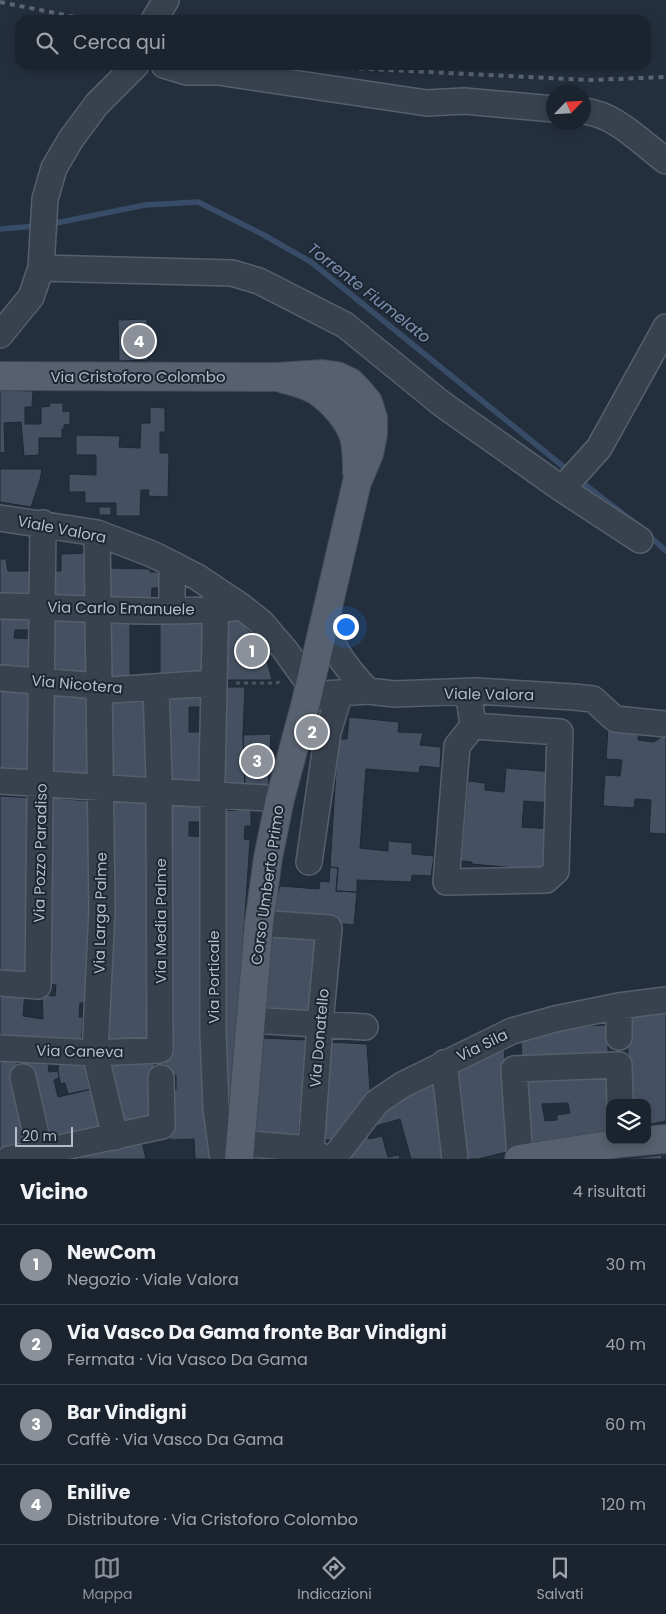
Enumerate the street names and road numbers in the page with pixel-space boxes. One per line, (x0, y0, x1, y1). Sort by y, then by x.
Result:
street label: Via Cristoforo Colombo (50, 366, 226, 387)
street label: Viale Valora (16, 510, 108, 548)
street label: Via Carlo Emanuele (47, 596, 195, 620)
street label: Via Nicotera (31, 670, 123, 698)
street label: Viale Valora (444, 683, 534, 705)
street label: Via Pozzo Paradiso (28, 783, 52, 923)
street label: Corso Umberto Primo (245, 804, 289, 966)
street label: Via Larga Palme (88, 852, 112, 974)
street label: Via Media Palme (150, 858, 171, 984)
street label: Via Porticale (203, 930, 224, 1024)
street label: Via Donatello (304, 987, 334, 1089)
street label: Via Sila (453, 1024, 511, 1066)
street label: Via Caneva (36, 1040, 124, 1062)

